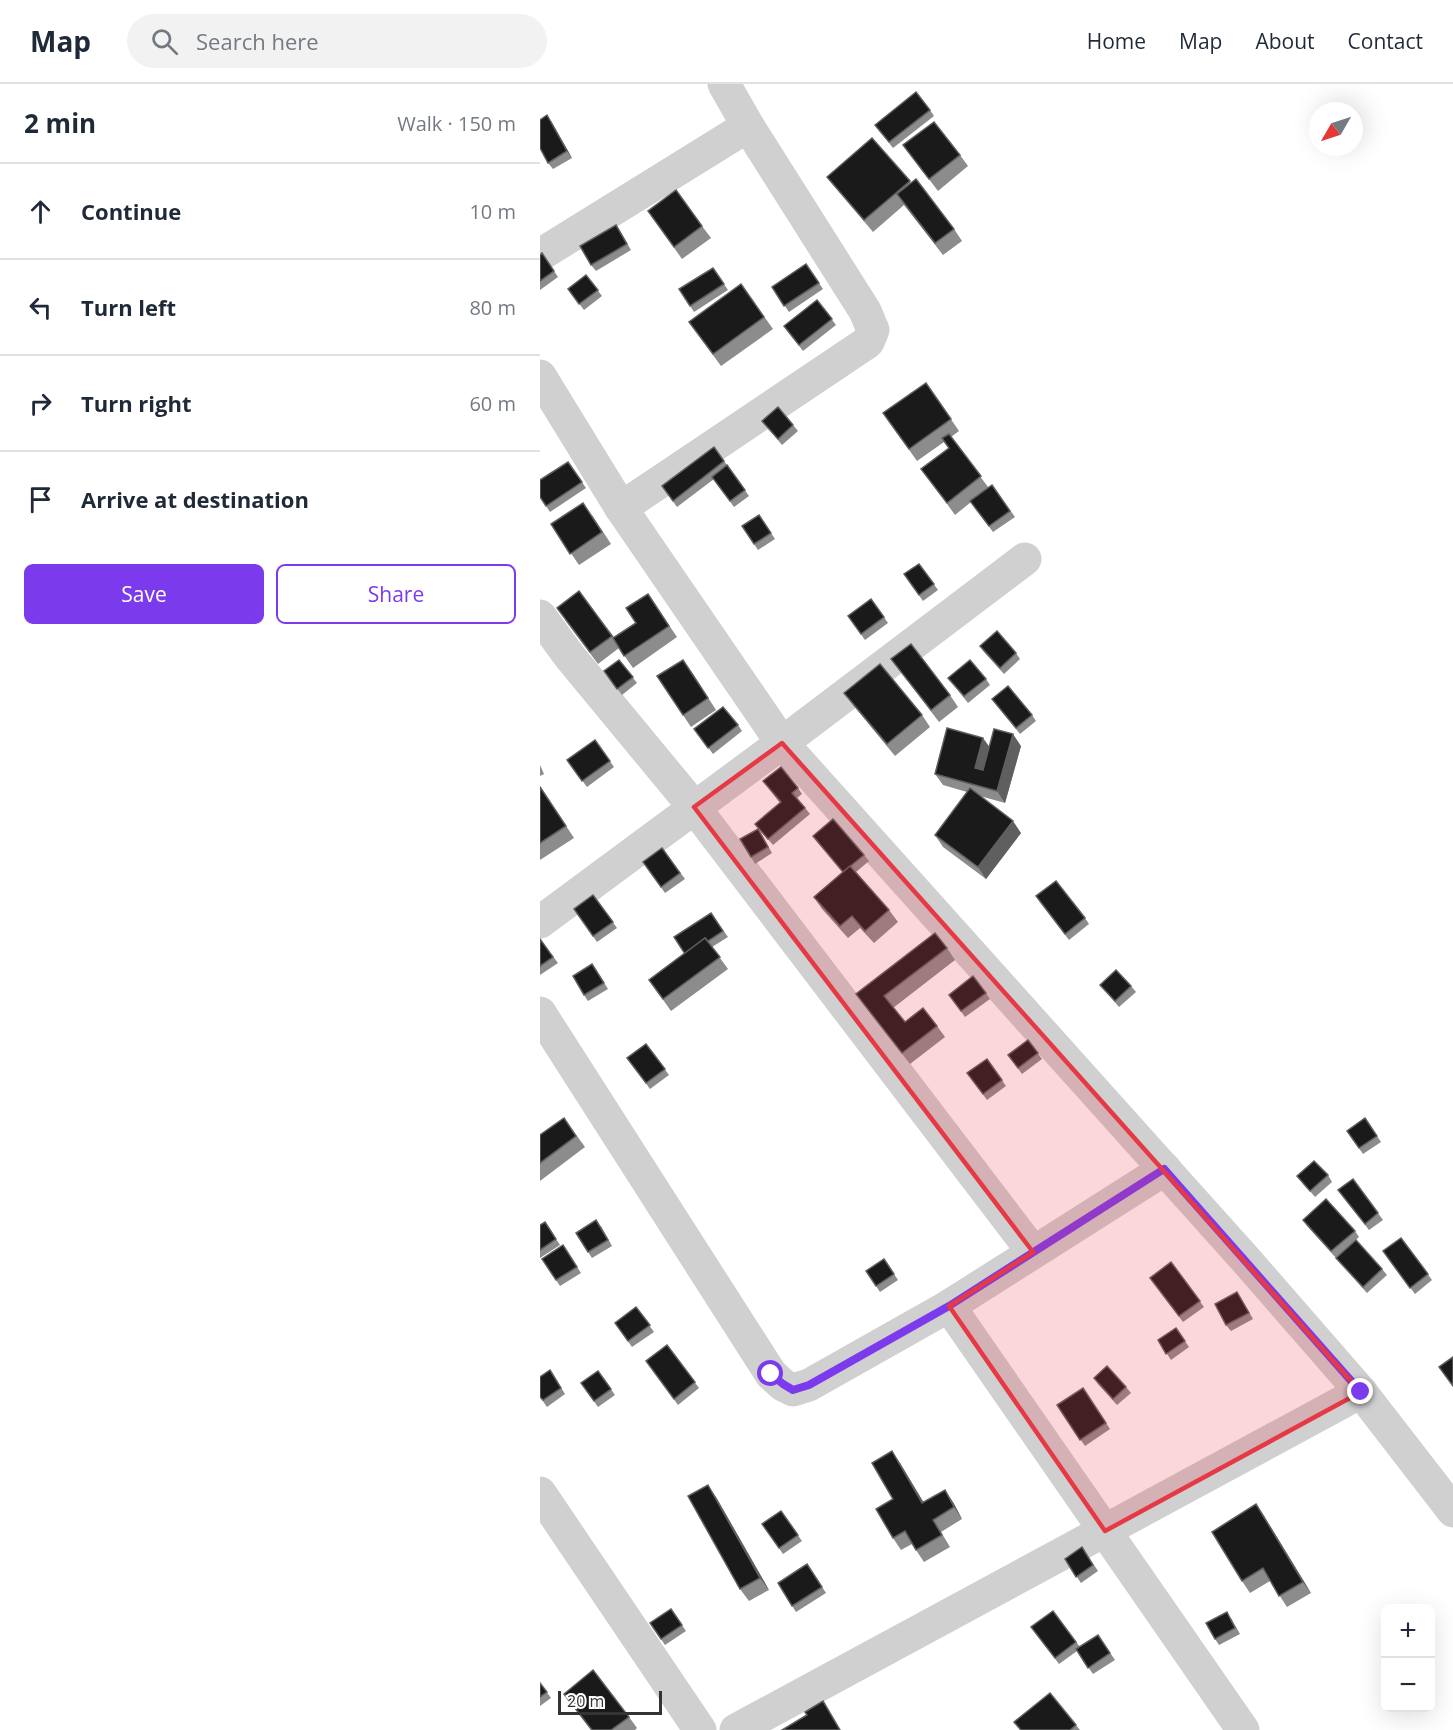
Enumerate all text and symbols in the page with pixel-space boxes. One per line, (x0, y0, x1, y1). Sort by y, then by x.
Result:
search box (127, 14, 547, 68)
text: Map (30, 22, 91, 60)
icon: search (148, 25, 181, 58)
text: Search here (196, 26, 319, 56)
text: Home (1087, 27, 1146, 55)
text: Map (1179, 27, 1222, 55)
text: About (1255, 27, 1315, 55)
text: Contact (1348, 27, 1423, 55)
north arrow (1309, 102, 1363, 156)
text: 2 min (24, 105, 96, 141)
text: Walk · 150 m (397, 110, 516, 137)
icon: ahead (24, 195, 57, 228)
text: Continue (81, 196, 181, 226)
text: 10 m (469, 198, 516, 225)
icon: left (24, 291, 57, 324)
text: Turn left (81, 292, 176, 322)
text: 80 m (469, 294, 516, 321)
icon: right (24, 387, 57, 420)
text: Turn right (81, 388, 192, 418)
text: 60 m (469, 390, 516, 417)
icon: arrive (24, 483, 57, 516)
text: Arrive at destination (81, 484, 309, 514)
button: Save (24, 564, 264, 624)
button: Share (276, 564, 516, 624)
route start (757, 1360, 783, 1386)
route end (1347, 1378, 1373, 1404)
map controls (1381, 1604, 1435, 1712)
button: + (1381, 1604, 1435, 1658)
button: − (1381, 1658, 1435, 1712)
scale bar (558, 1688, 662, 1716)
text: 20 m (567, 1690, 604, 1712)

